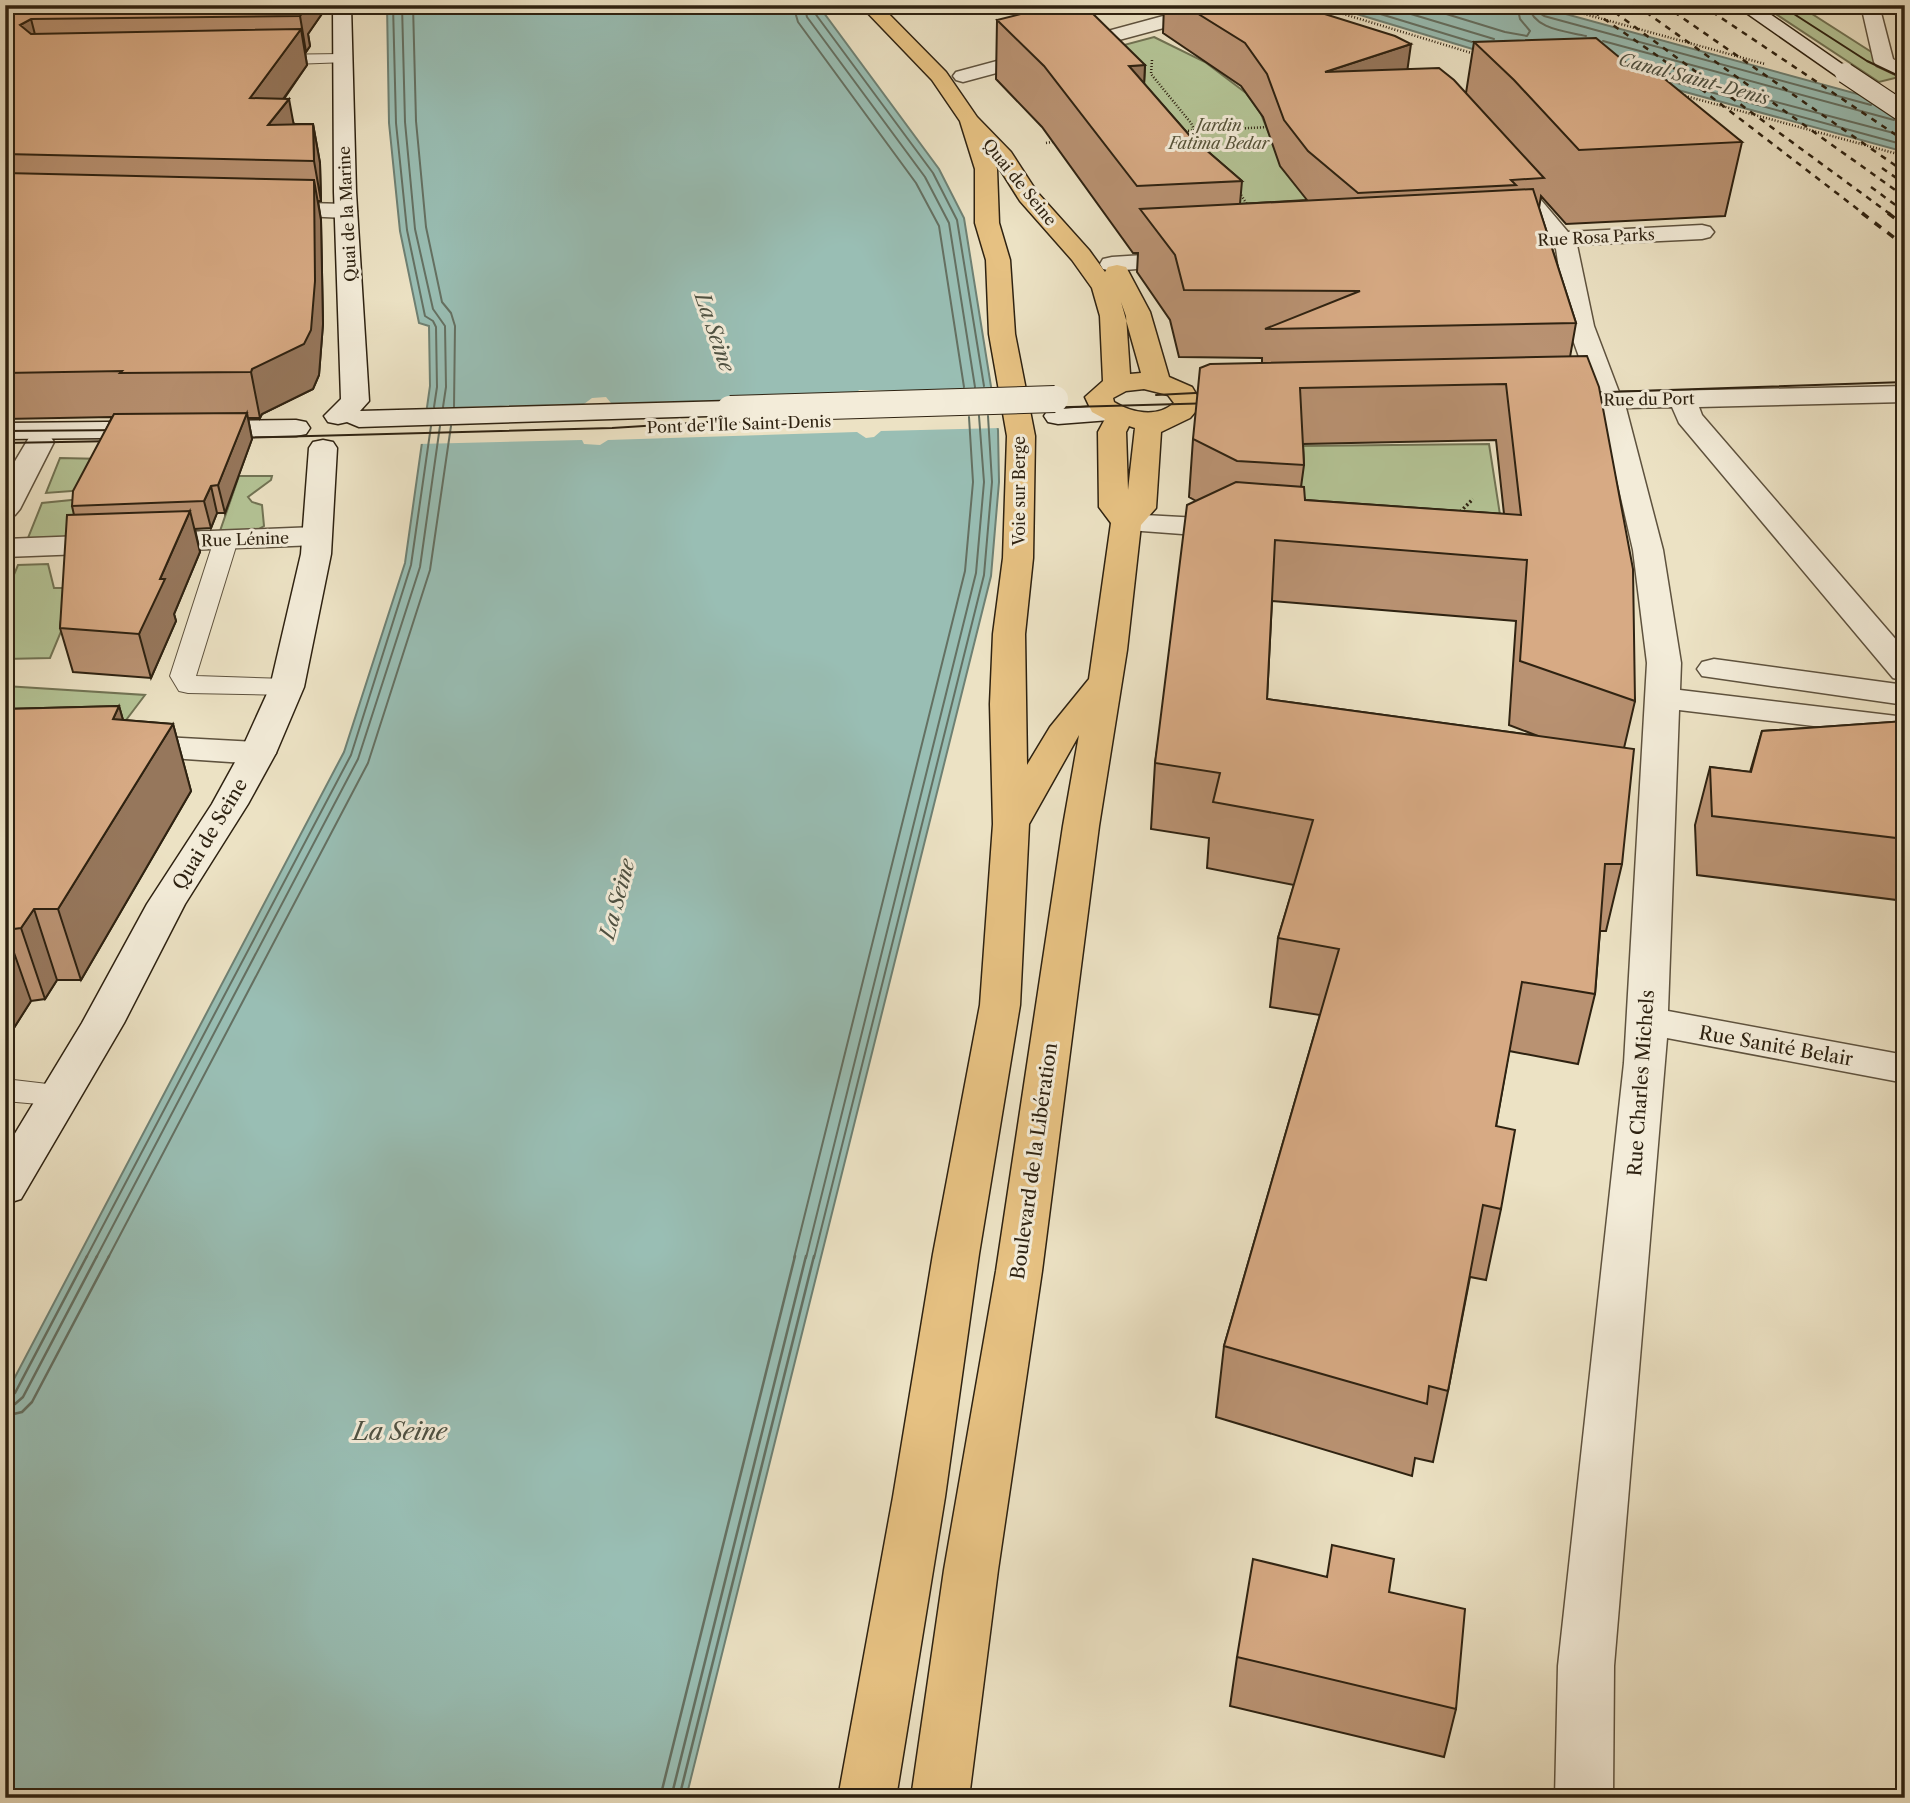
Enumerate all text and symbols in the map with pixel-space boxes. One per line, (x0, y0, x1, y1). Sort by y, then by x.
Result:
water label: Canal Saint-Denis (1616, 48, 1772, 110)
park label: Jardin Fatima Bedar (1167, 115, 1271, 153)
street label: Quai de Seine (979, 134, 1061, 230)
street label: Quai de la Marine (333, 146, 361, 282)
street label: Rue Rosa Parks (1537, 224, 1655, 250)
water label: La Seine (689, 287, 740, 376)
street label: Rue du Port (1603, 388, 1695, 410)
street label: Pont de l'Île Saint-Denis (646, 411, 832, 437)
street label: Voie sur Berge (1009, 436, 1029, 547)
street label: Rue Lénine (201, 527, 289, 551)
street label: Quai de Seine (168, 774, 252, 894)
water label: La Seine (594, 855, 640, 944)
street label: Rue Charles Michels (1623, 989, 1659, 1177)
street label: Rue Sanité Belair (1697, 1021, 1855, 1071)
street label: Boulevard de la Libération (1006, 1041, 1062, 1281)
water label: La Seine (351, 1417, 448, 1446)

